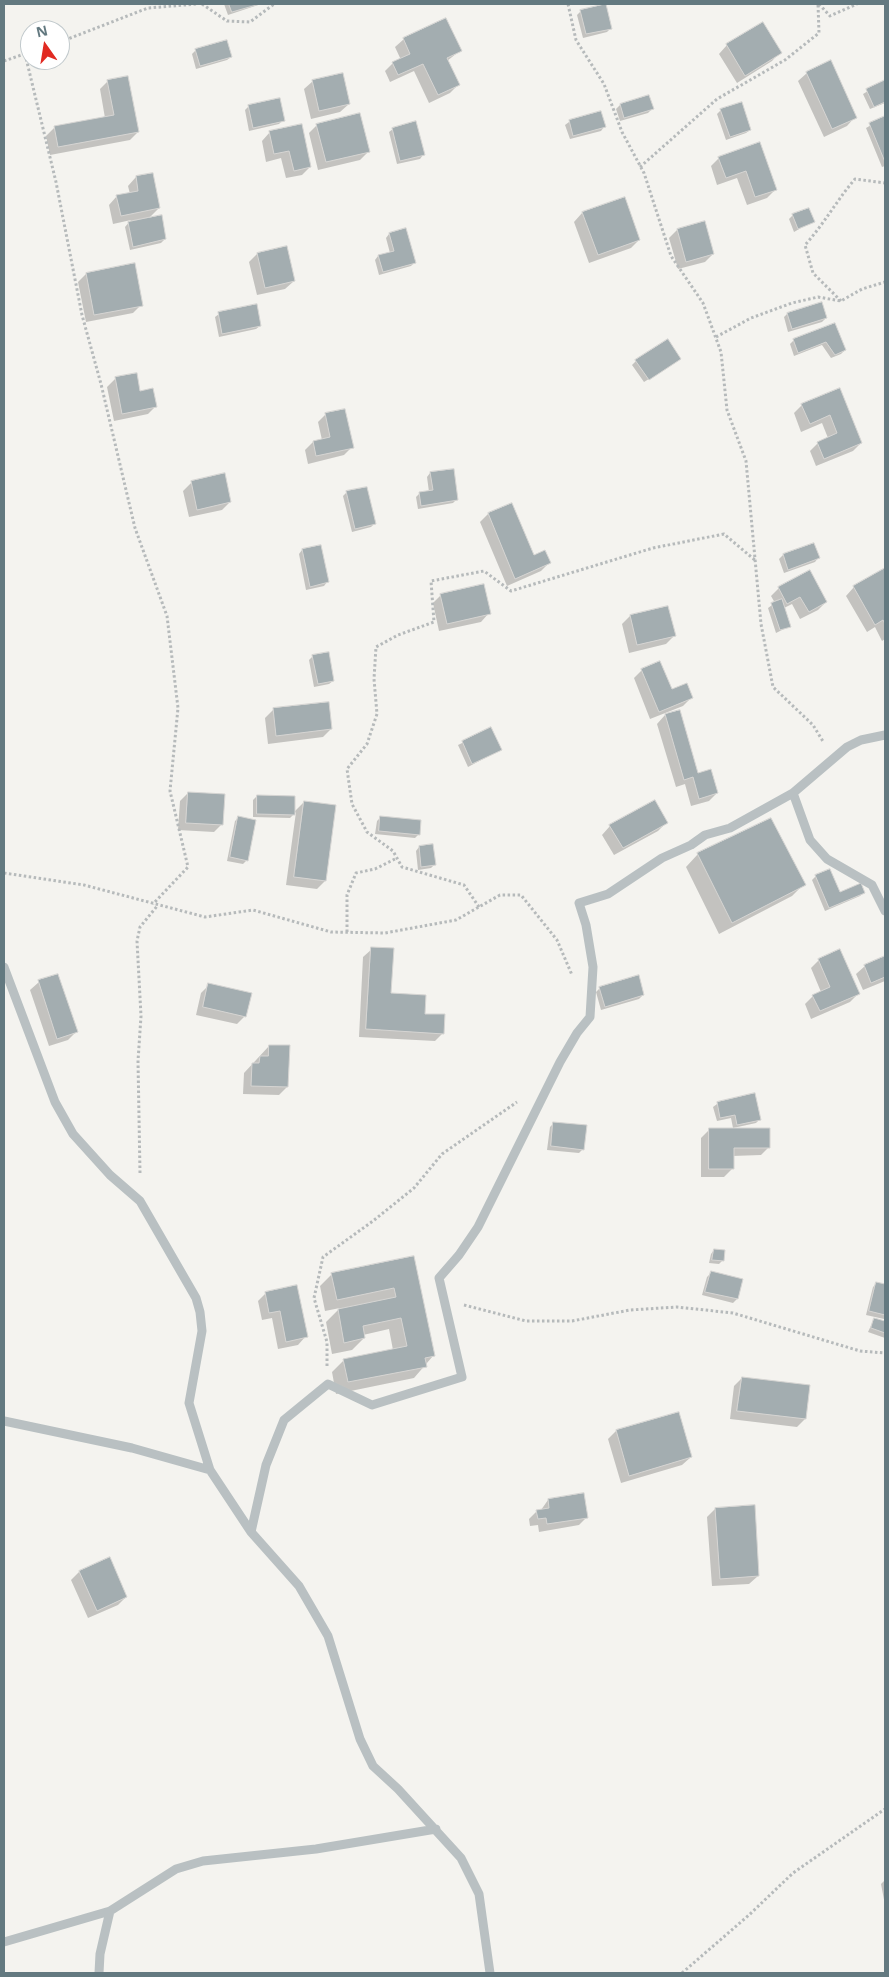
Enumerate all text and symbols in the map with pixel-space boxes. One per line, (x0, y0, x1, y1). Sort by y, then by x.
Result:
north arrow (20, 20, 70, 70)
text: N (34, 20, 49, 41)

